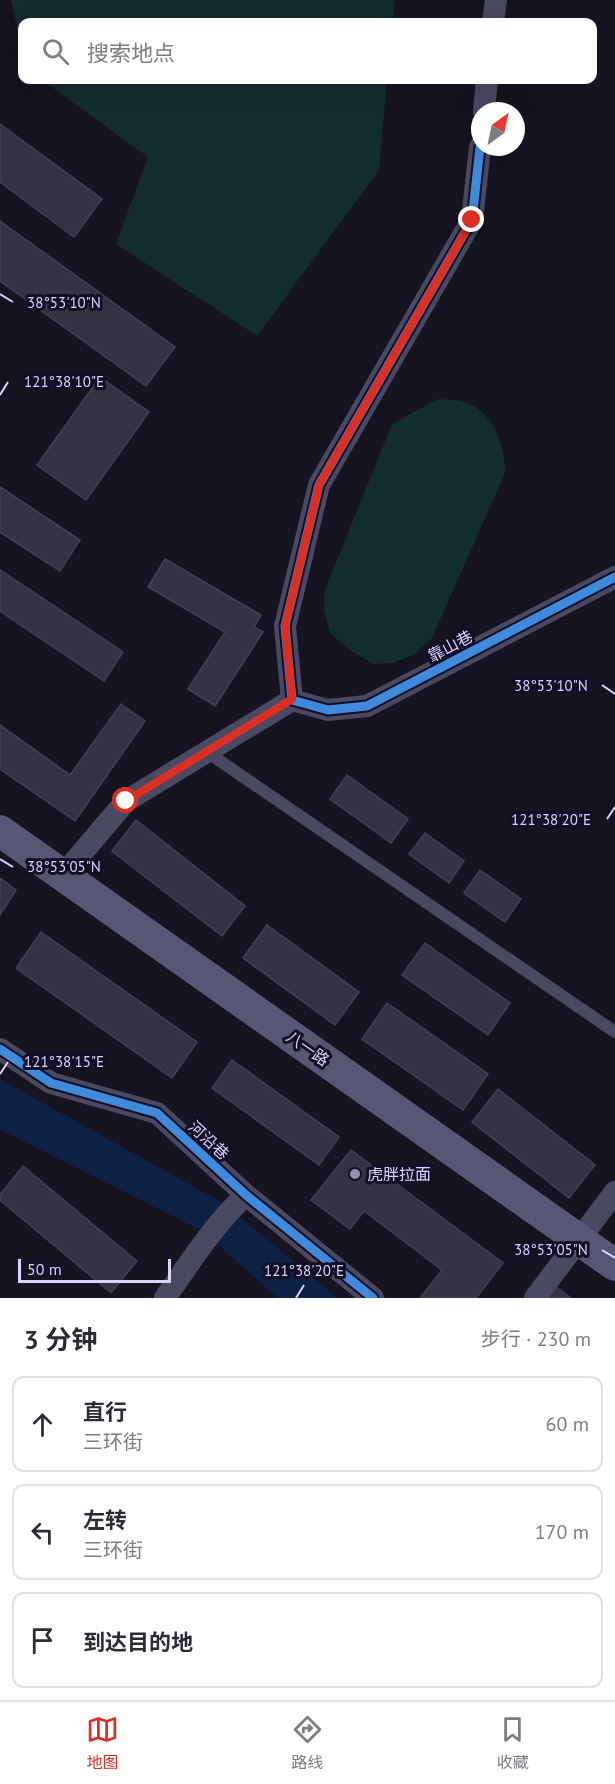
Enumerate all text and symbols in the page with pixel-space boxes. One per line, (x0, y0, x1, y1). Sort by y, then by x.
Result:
search box (18, 18, 597, 84)
icon: search (39, 35, 72, 68)
text: 搜索地点 (87, 39, 175, 67)
north arrow (471, 102, 525, 156)
route end (458, 206, 484, 232)
text: 38°53'10"N (27, 293, 101, 312)
text: 121°38'10"E (24, 372, 104, 391)
street label: 靠山巷 (424, 626, 476, 666)
text: 38°53'10"N (514, 676, 588, 695)
route start (112, 787, 138, 813)
text: 121°38'20"E (511, 810, 591, 829)
text: 38°53'05"N (27, 857, 101, 876)
street label: 八一路 (283, 1026, 333, 1070)
text: 121°38'15"E (24, 1052, 104, 1071)
street label: 河沿巷 (185, 1116, 233, 1164)
place label: 虎胖拉面 (367, 1164, 431, 1184)
marker: 虎胖拉面 (348, 1167, 362, 1181)
text: 38°53'05"N (514, 1240, 588, 1259)
scale bar (18, 1256, 171, 1284)
text: 50 m (27, 1259, 62, 1279)
text: 121°38'20"E (264, 1261, 344, 1280)
text: 3 分钟 (24, 1323, 97, 1356)
text: 步行 · 230 m (481, 1326, 591, 1352)
text: 直行 (83, 1398, 127, 1426)
icon: ahead (26, 1408, 59, 1441)
text: 60 m (546, 1411, 589, 1437)
text: 三环街 (83, 1429, 143, 1455)
text: 左转 (83, 1506, 127, 1534)
icon: left (26, 1516, 59, 1549)
text: 170 m (535, 1519, 589, 1545)
text: 三环街 (83, 1537, 143, 1563)
icon: arrive (26, 1624, 59, 1657)
text: 到达目的地 (83, 1628, 193, 1656)
tab: 地图 (86, 1713, 119, 1773)
tab: 路线 (291, 1713, 324, 1773)
tab: 收藏 (496, 1713, 529, 1773)

